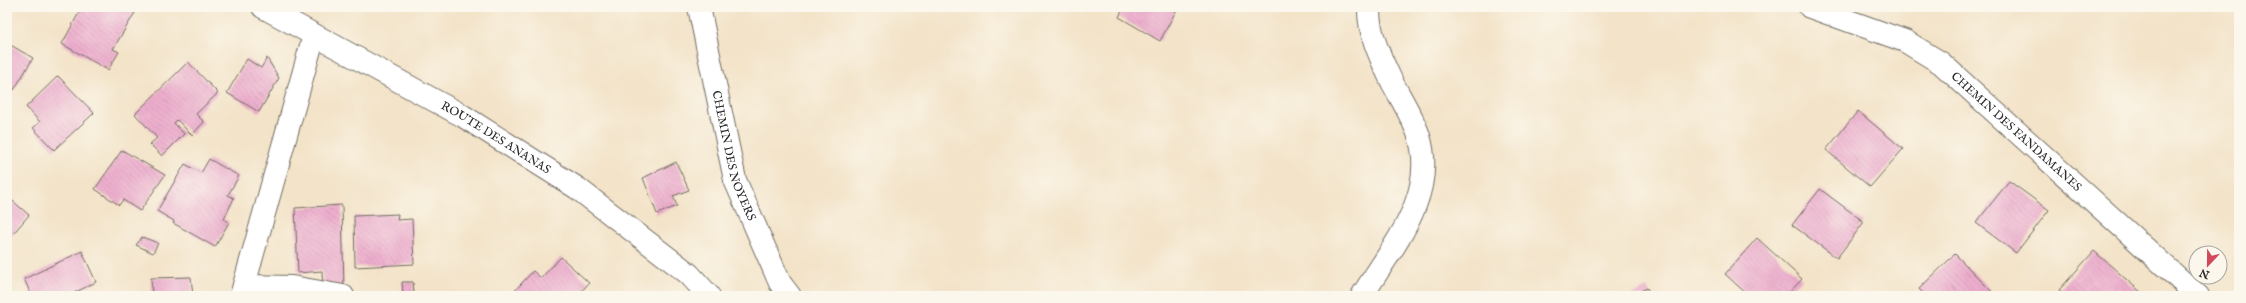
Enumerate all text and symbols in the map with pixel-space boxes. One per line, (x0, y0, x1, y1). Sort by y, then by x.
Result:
street label: CHEMIN DES FANDAMANES (1948, 69, 2085, 195)
street label: CHEMIN DES NOYERS (709, 89, 759, 223)
street label: ROUTE DES ANANAS (438, 98, 553, 177)
north arrow (2188, 245, 2228, 285)
text: N (2197, 265, 2213, 282)

